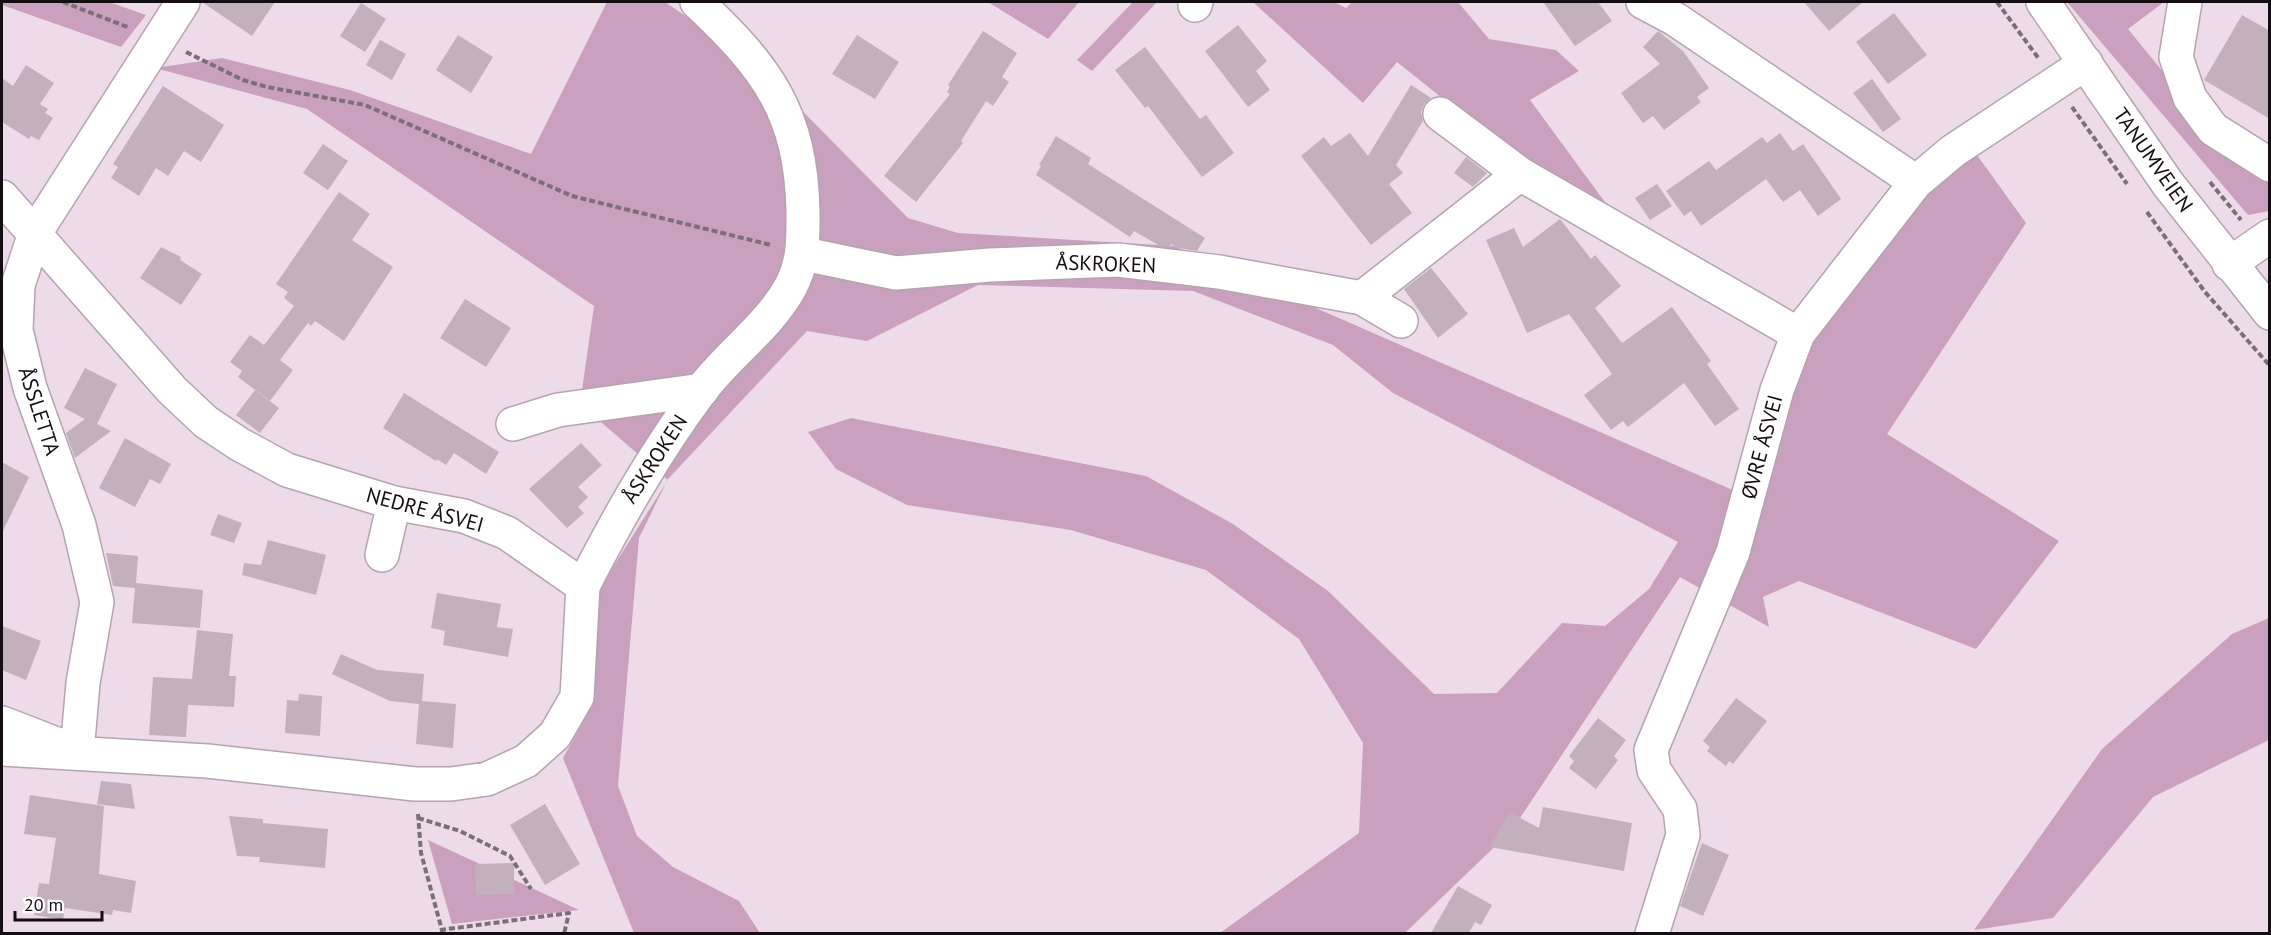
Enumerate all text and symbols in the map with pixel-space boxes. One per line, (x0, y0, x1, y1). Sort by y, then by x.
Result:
street label: TANUMVEIEN (2107, 102, 2199, 217)
street label: ÅSKROKEN (1055, 248, 1157, 279)
street label: ÅSSLETTA (13, 363, 67, 459)
street label: ØVRE ÅSVEI (1735, 392, 1788, 502)
street label: ÅSKROKEN (616, 409, 693, 508)
street label: NEDRE ÅSVEI (363, 481, 487, 538)
scale bar (15, 884, 102, 922)
text: 20 m (24, 893, 63, 916)

